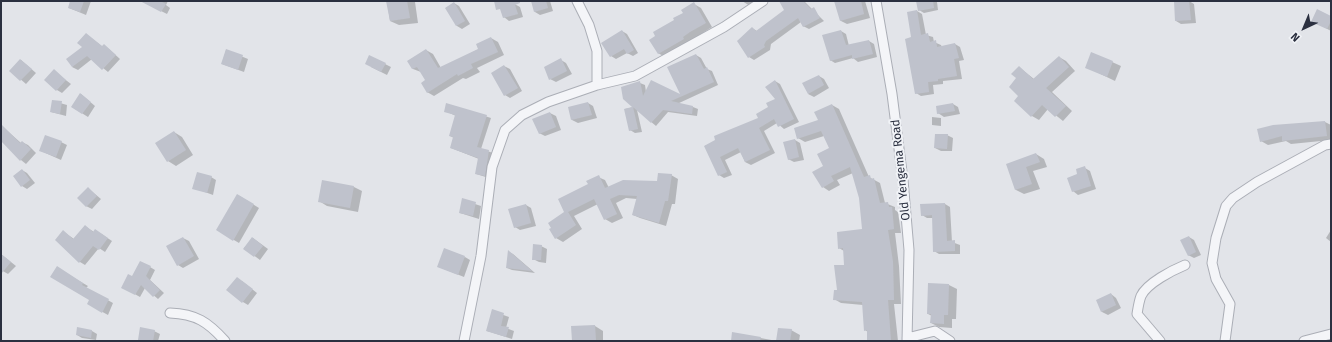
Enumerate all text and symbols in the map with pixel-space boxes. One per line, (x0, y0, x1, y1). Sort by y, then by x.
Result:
north arrow (1284, 8, 1324, 48)
text: N (1288, 30, 1302, 44)
street label: Old Yengema Road (889, 119, 913, 221)

